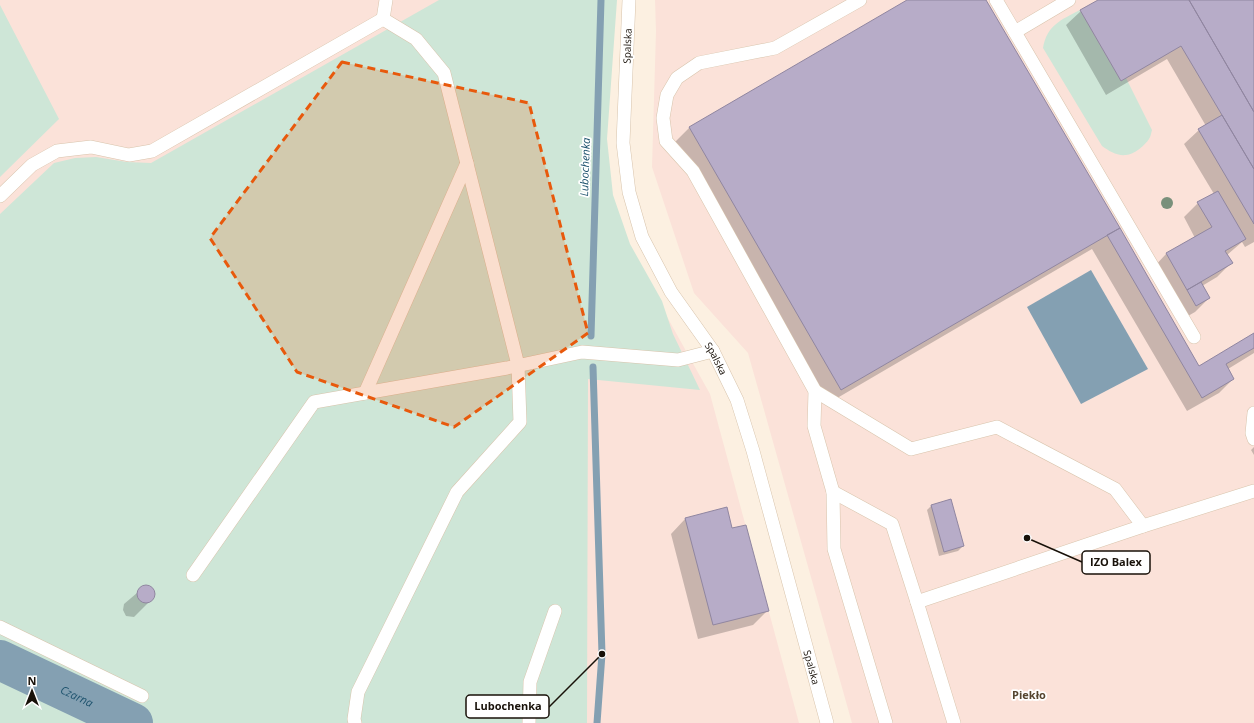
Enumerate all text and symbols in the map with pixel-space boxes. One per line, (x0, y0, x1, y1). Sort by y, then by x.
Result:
street label: Spalska (619, 28, 635, 64)
water label: Lubochenka (576, 137, 593, 197)
street label: Spalska (702, 339, 731, 377)
callout: IZO Balex (1082, 551, 1150, 574)
text: IZO Balex (1090, 554, 1143, 569)
street label: Spalska (800, 648, 823, 686)
north arrow (12, 671, 52, 711)
text: N (28, 673, 36, 688)
water label: Czarna (58, 682, 96, 710)
district label: Piekło (1012, 687, 1046, 702)
callout: Lubochenka (466, 695, 549, 718)
text: Lubochenka (474, 698, 542, 713)

